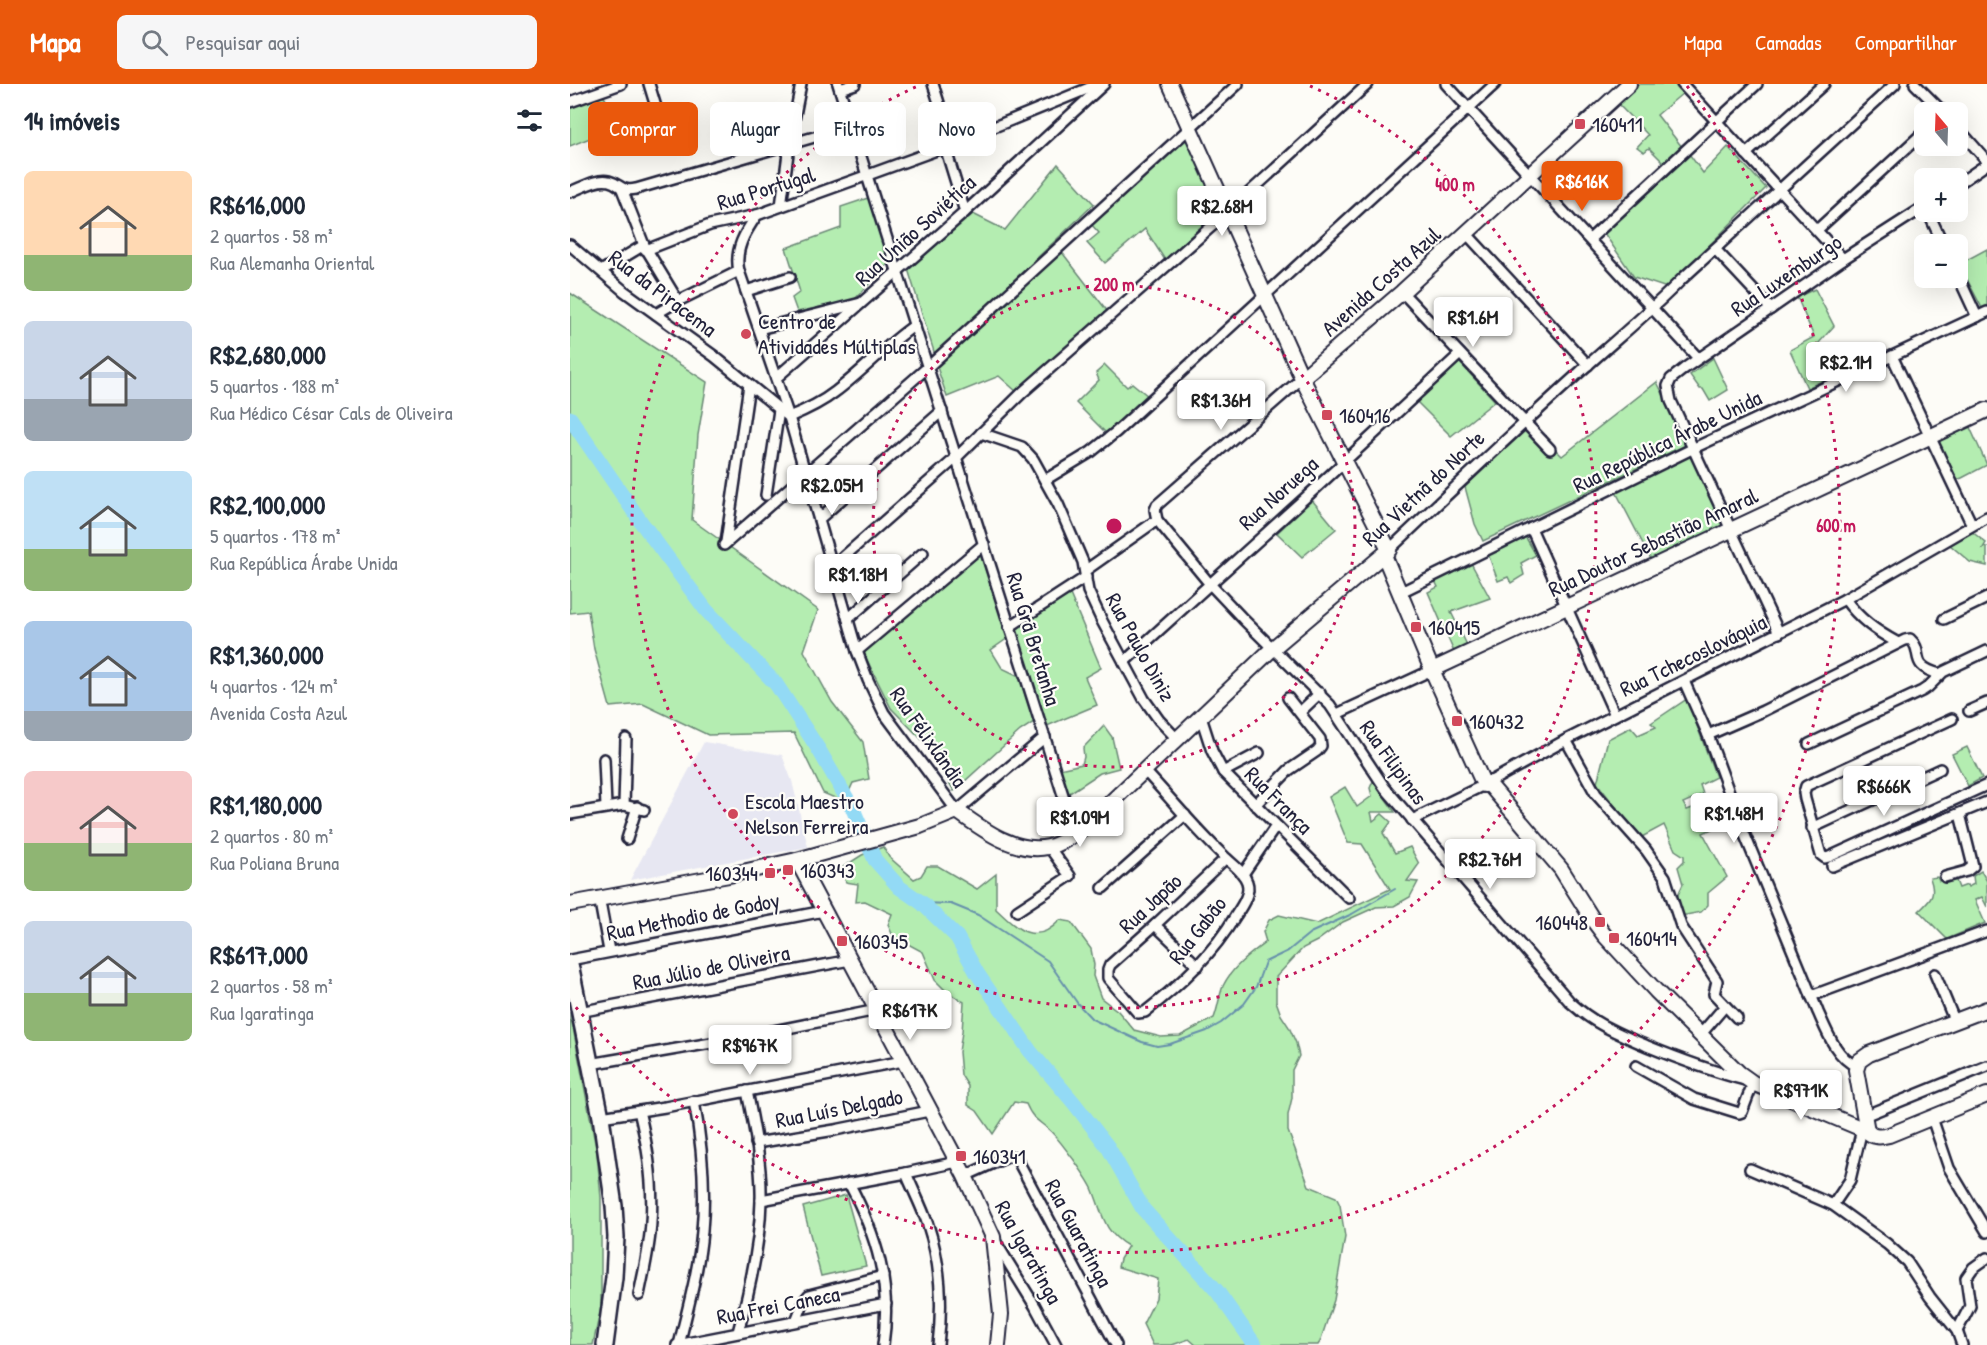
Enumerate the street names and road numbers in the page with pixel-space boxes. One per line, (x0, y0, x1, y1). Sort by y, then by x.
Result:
street label: Rua Portugal (713, 159, 819, 217)
street label: Rua União Soviética (848, 167, 982, 292)
street label: Avenida Costa Azul (1315, 219, 1447, 343)
street label: Rua Luxemburgo (1725, 227, 1848, 323)
street label: Rua da Piracema (603, 242, 724, 344)
street label: Rua República Árabe Unida (1568, 382, 1767, 500)
street label: Rua Vietnã do Norte (1355, 423, 1491, 553)
street label: Rua Noruega (1232, 449, 1325, 537)
street label: Rua Doutor Sebastião Amaral (1543, 480, 1763, 604)
street label: Rua Grã Bretanha (1000, 569, 1069, 710)
street label: Rua Paulo Diniz (1099, 587, 1183, 707)
street label: Rua Tchecoslováquia (1615, 606, 1772, 704)
street label: Rua Félixlândia (883, 681, 975, 794)
street label: Rua Filipinas (1353, 714, 1435, 810)
street label: Rua França (1238, 759, 1320, 841)
street label: Rua Japão (1112, 866, 1188, 940)
street label: Rua Methodio de Godoy (604, 884, 782, 948)
street label: Rua Gabão (1161, 890, 1233, 970)
street label: Rua Júlio de Oliveira (630, 937, 792, 997)
street label: Rua Luís Delgado (773, 1081, 905, 1135)
street label: Rua Guaratinga (1038, 1174, 1120, 1293)
street label: Rua Igaratinga (988, 1195, 1070, 1309)
street label: Rua Frei Caneca (714, 1278, 842, 1332)

